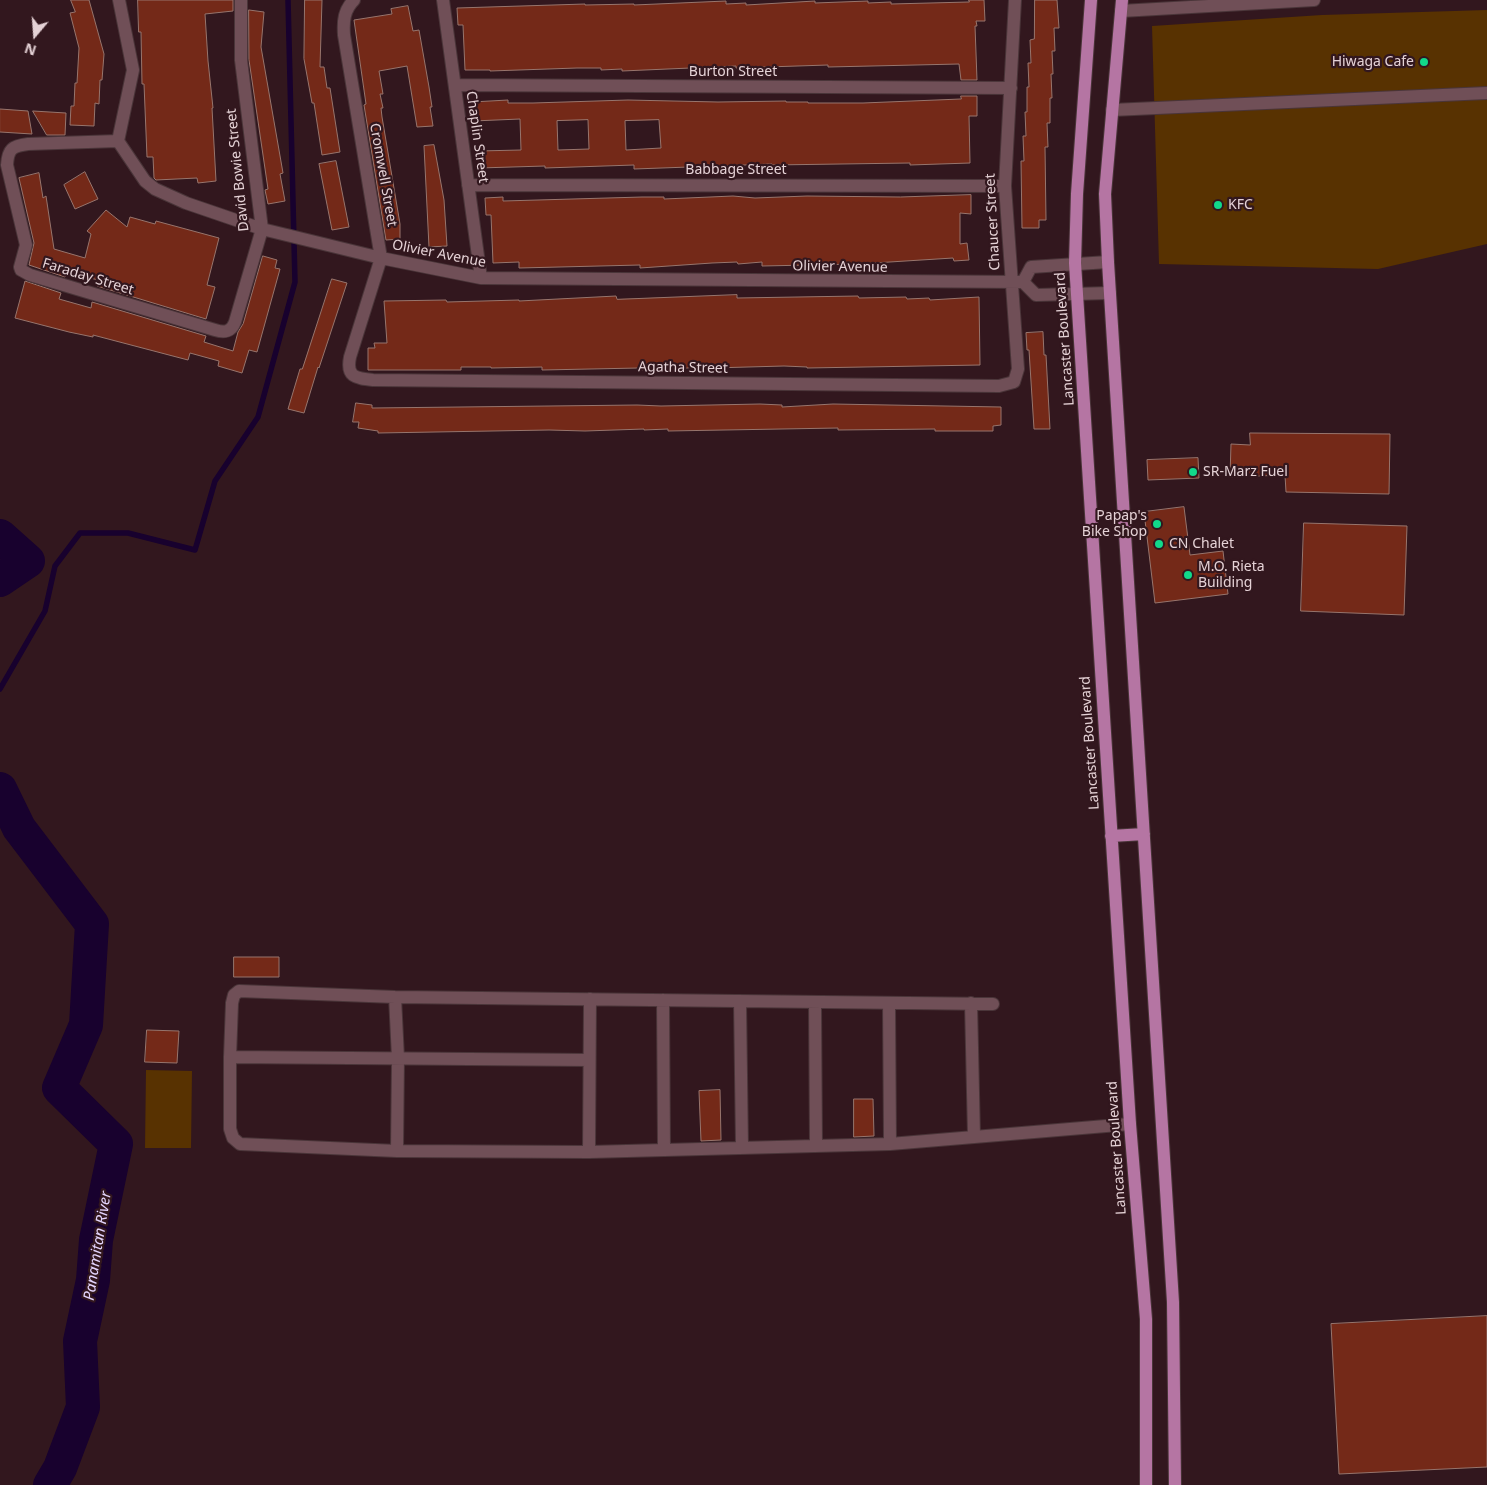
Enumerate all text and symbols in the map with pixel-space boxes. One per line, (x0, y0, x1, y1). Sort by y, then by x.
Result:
north arrow (10, 10, 60, 60)
text: N (22, 39, 39, 61)
place label: Hiwaga Cafe (1332, 54, 1414, 70)
marker: Hiwaga Cafe (1418, 56, 1430, 68)
street label: Burton Street (689, 64, 777, 80)
street label: Chaplin Street (462, 90, 492, 184)
street label: David Bowie Street (223, 108, 253, 232)
street label: Cromwell Street (366, 122, 400, 228)
street label: Babbage Street (685, 162, 787, 178)
street label: Chaucer Street (982, 173, 1004, 271)
place label: KFC (1228, 197, 1253, 213)
marker: KFC (1212, 199, 1224, 211)
street label: Olivier Avenue (391, 237, 487, 271)
street label: Faraday Street (40, 255, 136, 299)
street label: Olivier Avenue (792, 258, 888, 276)
street label: Lancaster Boulevard (1052, 272, 1078, 406)
street label: Agatha Street (638, 359, 728, 377)
place label: SR-Marz Fuel (1203, 464, 1288, 480)
marker: SR-Marz Fuel (1187, 466, 1199, 478)
place label: Papap's Bike Shop (1082, 508, 1147, 540)
marker: Papap's Bike Shop (1151, 518, 1163, 530)
place label: CN Chalet (1169, 536, 1234, 552)
marker: CN Chalet (1153, 538, 1165, 550)
place label: M.O. Rieta Building (1198, 559, 1265, 592)
marker: M.O. Rieta Building (1182, 569, 1194, 581)
street label: Lancaster Boulevard (1077, 676, 1103, 810)
street label: Lancaster Boulevard (1104, 1081, 1130, 1215)
water label: Panamitan River (80, 1190, 116, 1302)

